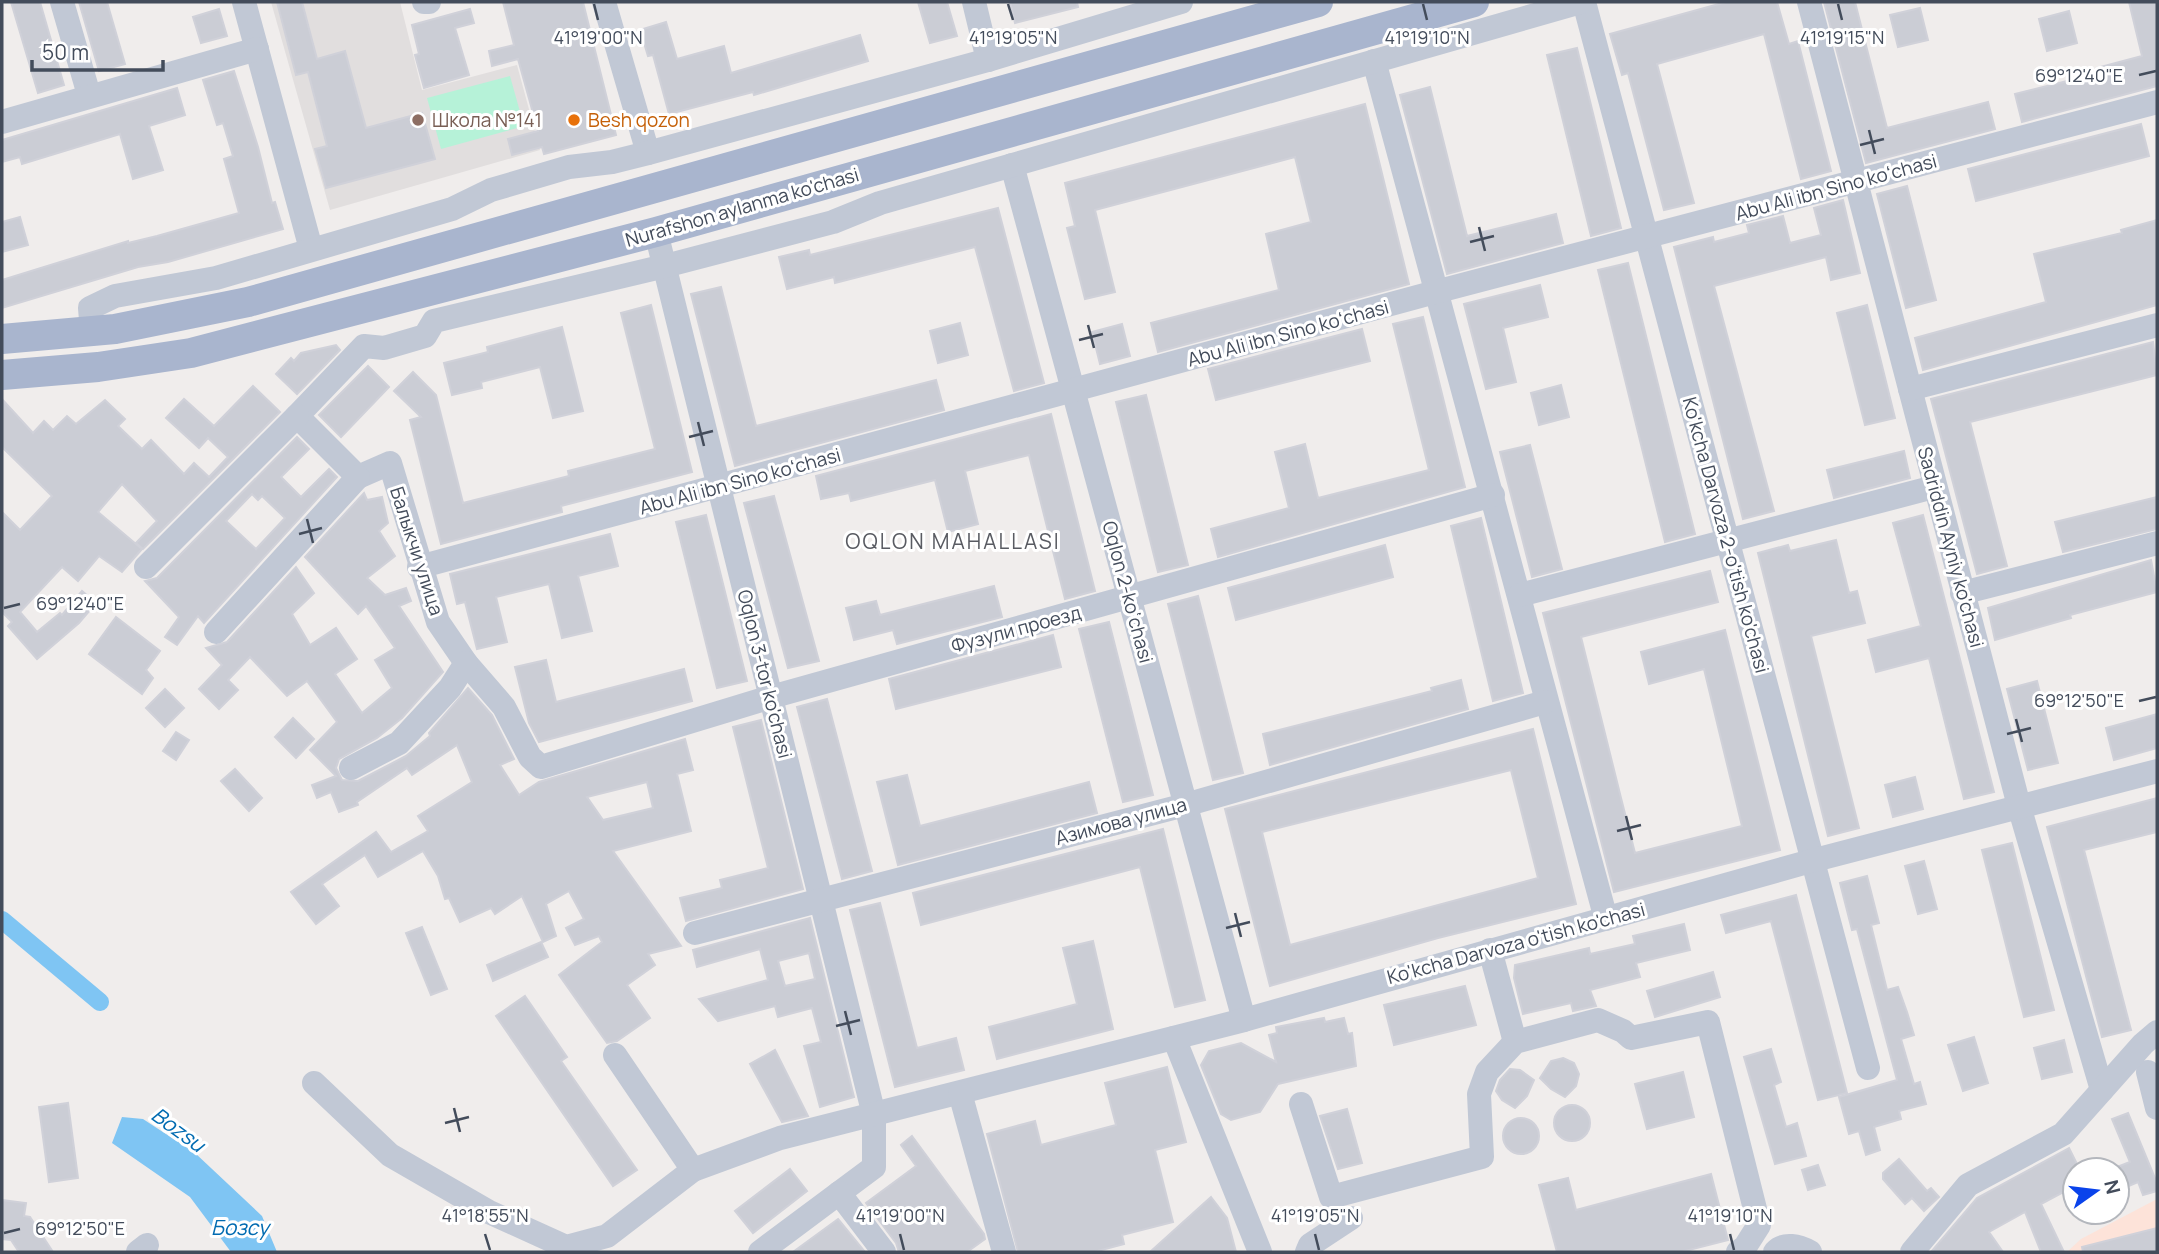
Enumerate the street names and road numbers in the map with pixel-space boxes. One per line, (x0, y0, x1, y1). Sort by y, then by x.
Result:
street label: Abu Ali ibn Sino koʻchasi (1732, 148, 1940, 226)
street label: Nurafshon aylanma ko'chasi (622, 161, 862, 253)
street label: Abu Ali ibn Sino koʻchasi (1184, 294, 1392, 372)
street label: Ko'kcha Darvoza 2-o'tish ko'chasi (1677, 394, 1775, 676)
street label: Abu Ali ibn Sino koʻchasi (636, 442, 844, 520)
street label: Sadriddin Ayniy ko'chasi (1912, 444, 1990, 650)
street label: Балыкчи улица (384, 483, 450, 619)
street label: Oqlon 2-ko‘chasi (1097, 518, 1159, 666)
street label: Oqlon 3-tor ko'chasi (731, 587, 799, 761)
street label: Фузули проезд (948, 599, 1084, 659)
street label: Азимова улица (1052, 791, 1190, 851)
street label: Ko'kcha Darvoza o'tish ko'chasi (1384, 896, 1648, 990)

